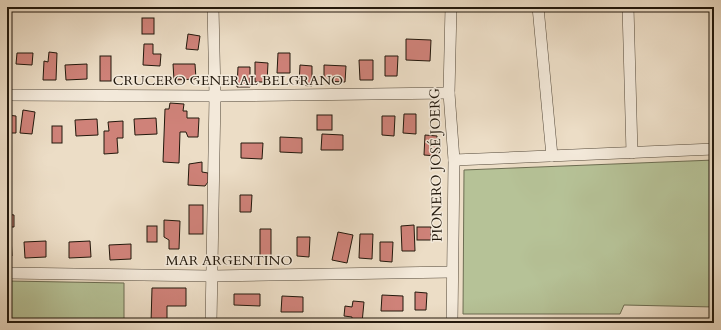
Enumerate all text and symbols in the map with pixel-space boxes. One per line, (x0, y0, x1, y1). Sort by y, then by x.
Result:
street label: CRUCERO GENERAL BELGRANO (113, 71, 343, 90)
street label: PIONERO JOSÉ JOERG (425, 88, 447, 242)
street label: MAR ARGENTINO (165, 251, 293, 270)

